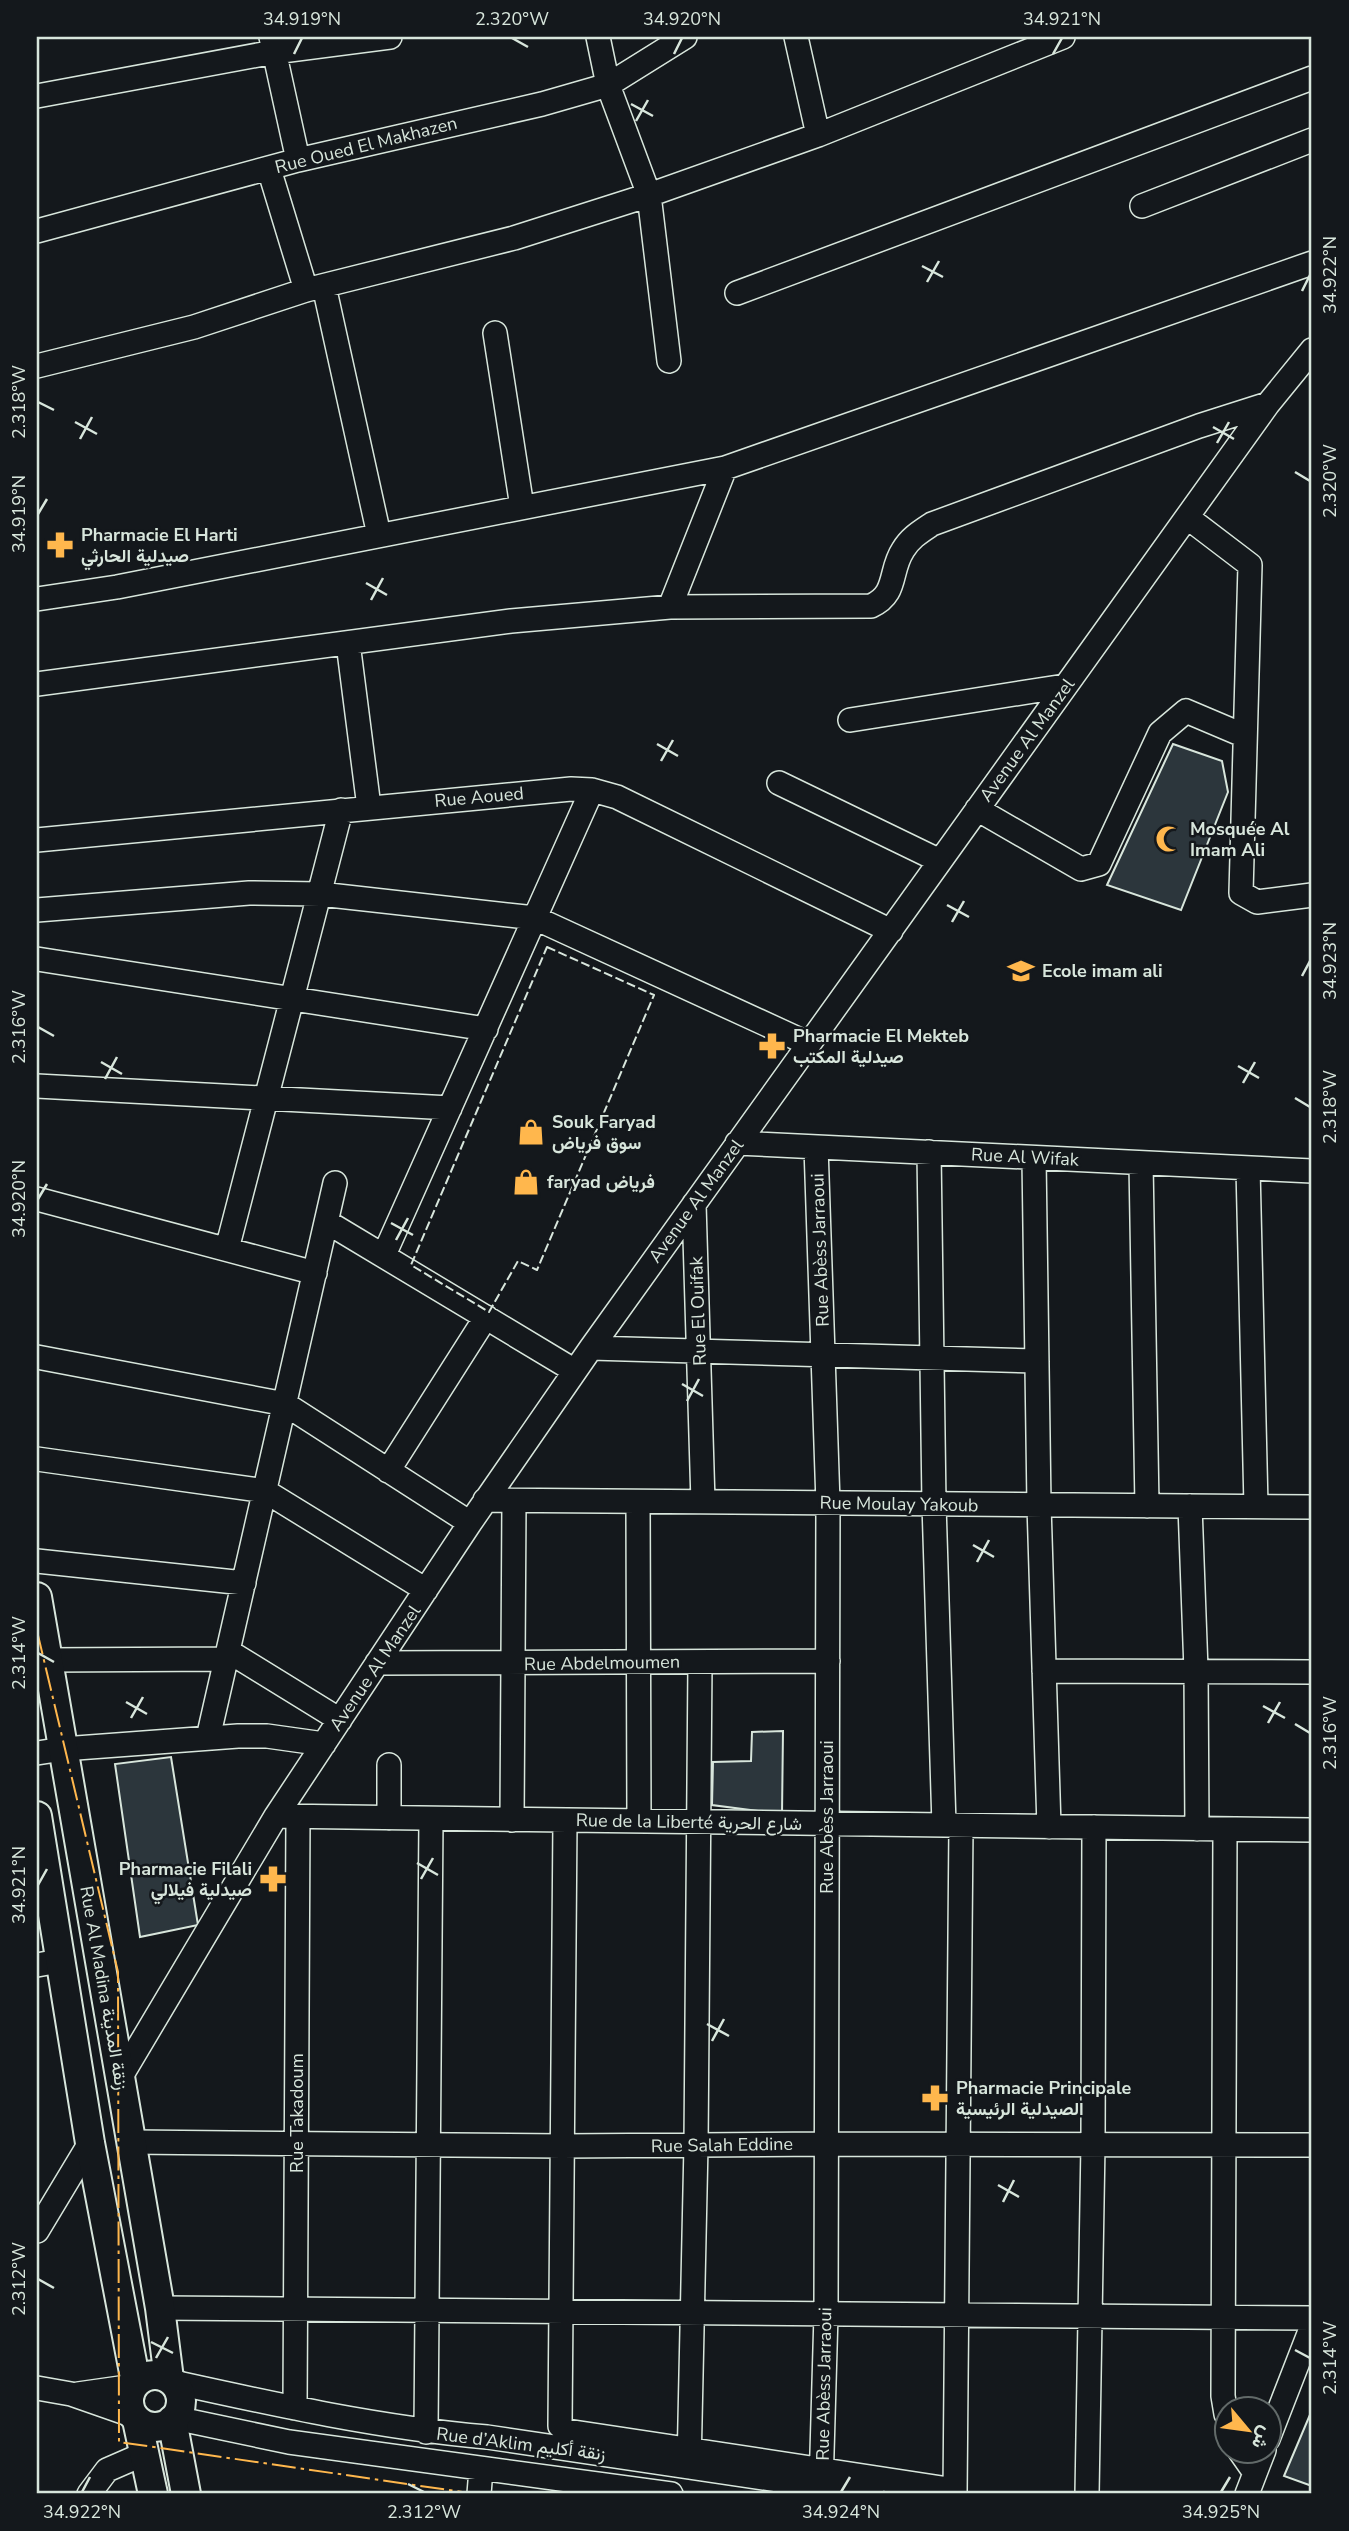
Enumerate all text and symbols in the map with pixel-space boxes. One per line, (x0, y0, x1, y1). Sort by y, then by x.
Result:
text: 34.919°N (263, 7, 341, 31)
text: 2.320°W (475, 7, 549, 31)
text: 34.920°N (643, 7, 721, 31)
text: 34.921°N (1023, 7, 1101, 31)
street label: Rue Oued El Makhazen (272, 111, 460, 179)
text: 34.922°N (1318, 236, 1342, 314)
text: 2.318°W (7, 365, 31, 439)
text: 2.320°W (1318, 444, 1342, 518)
text: 34.919°N (7, 475, 31, 553)
place label: Pharmacie El Harti صيدلية الحارثي (81, 523, 238, 571)
pharmacy icon: Pharmacie El Harti صيدلية الحارثي (45, 530, 75, 560)
street label: Avenue Al Manzel (974, 673, 1080, 807)
street label: Rue Aoued (433, 781, 525, 813)
place label: Mosquée Al Imam Ali (1190, 817, 1290, 862)
mosque icon: Mosquée Al Imam Ali (1154, 824, 1184, 854)
text: 34.923°N (1318, 922, 1342, 1000)
school or university icon: Ecole imam ali (1006, 956, 1036, 986)
place label: Ecole imam ali (1042, 959, 1163, 983)
text: 2.316°W (7, 990, 31, 1064)
place label: Pharmacie El Mekteb صيدلية المكتب (793, 1024, 969, 1069)
pharmacy icon: Pharmacie El Mekteb صيدلية المكتب (757, 1031, 787, 1061)
text: 2.318°W (1318, 1070, 1342, 1144)
place label: Souk Faryad سوق فرياض (552, 1110, 656, 1155)
shop icon: Souk Faryad سوق فرياض (516, 1117, 546, 1147)
street label: Avenue Al Manzel (643, 1134, 749, 1268)
street label: Rue Al Wifak (971, 1142, 1080, 1172)
text: 34.920°N (7, 1160, 31, 1238)
shop icon: faryad فرياض (511, 1167, 541, 1197)
place label: faryad فرياض (547, 1170, 655, 1194)
street label: Rue Abèss Jarraoui (805, 1173, 835, 1327)
street label: Rue El Ouifak (684, 1255, 712, 1366)
street label: Rue Moulay Yakoub (819, 1491, 979, 1517)
street label: Avenue Al Manzel (324, 1600, 426, 1736)
text: 2.314°W (7, 1616, 31, 1690)
street label: Rue Abdelmoumen (524, 1650, 680, 1676)
text: 2.316°W (1318, 1696, 1342, 1770)
street label: Rue Abèss Jarraoui (815, 1740, 839, 1894)
street label: Rue de la Liberté شارع الحرية (576, 1808, 802, 1836)
text: 34.921°N (7, 1846, 31, 1924)
place label: Pharmacie Filali صيدلية فيلالي (119, 1857, 252, 1905)
pharmacy icon: Pharmacie Filali صيدلية فيلالي (258, 1864, 288, 1894)
street label: Rue Al Madina زنقة المدينة (74, 1884, 134, 2092)
street label: Rue Takadoum (285, 2053, 309, 2173)
place label: Pharmacie Principale الصيدلية الرئيسية (956, 2076, 1132, 2121)
pharmacy icon: Pharmacie Principale الصيدلية الرئيسية (920, 2083, 950, 2113)
street label: Rue Salah Eddine (651, 2132, 793, 2158)
text: 2.312°W (7, 2242, 31, 2316)
street label: Rue Abèss Jarraoui (811, 2307, 837, 2461)
text: 2.314°W (1318, 2321, 1342, 2395)
north arrow (1212, 2394, 1282, 2464)
text: ش (1245, 2421, 1279, 2454)
street label: Rue d’Aklim زنقة أكليم (435, 2422, 607, 2466)
text: 34.922°N (43, 2500, 121, 2524)
text: 2.312°W (387, 2500, 461, 2524)
text: 34.924°N (802, 2500, 880, 2524)
text: 34.925°N (1182, 2500, 1260, 2524)

